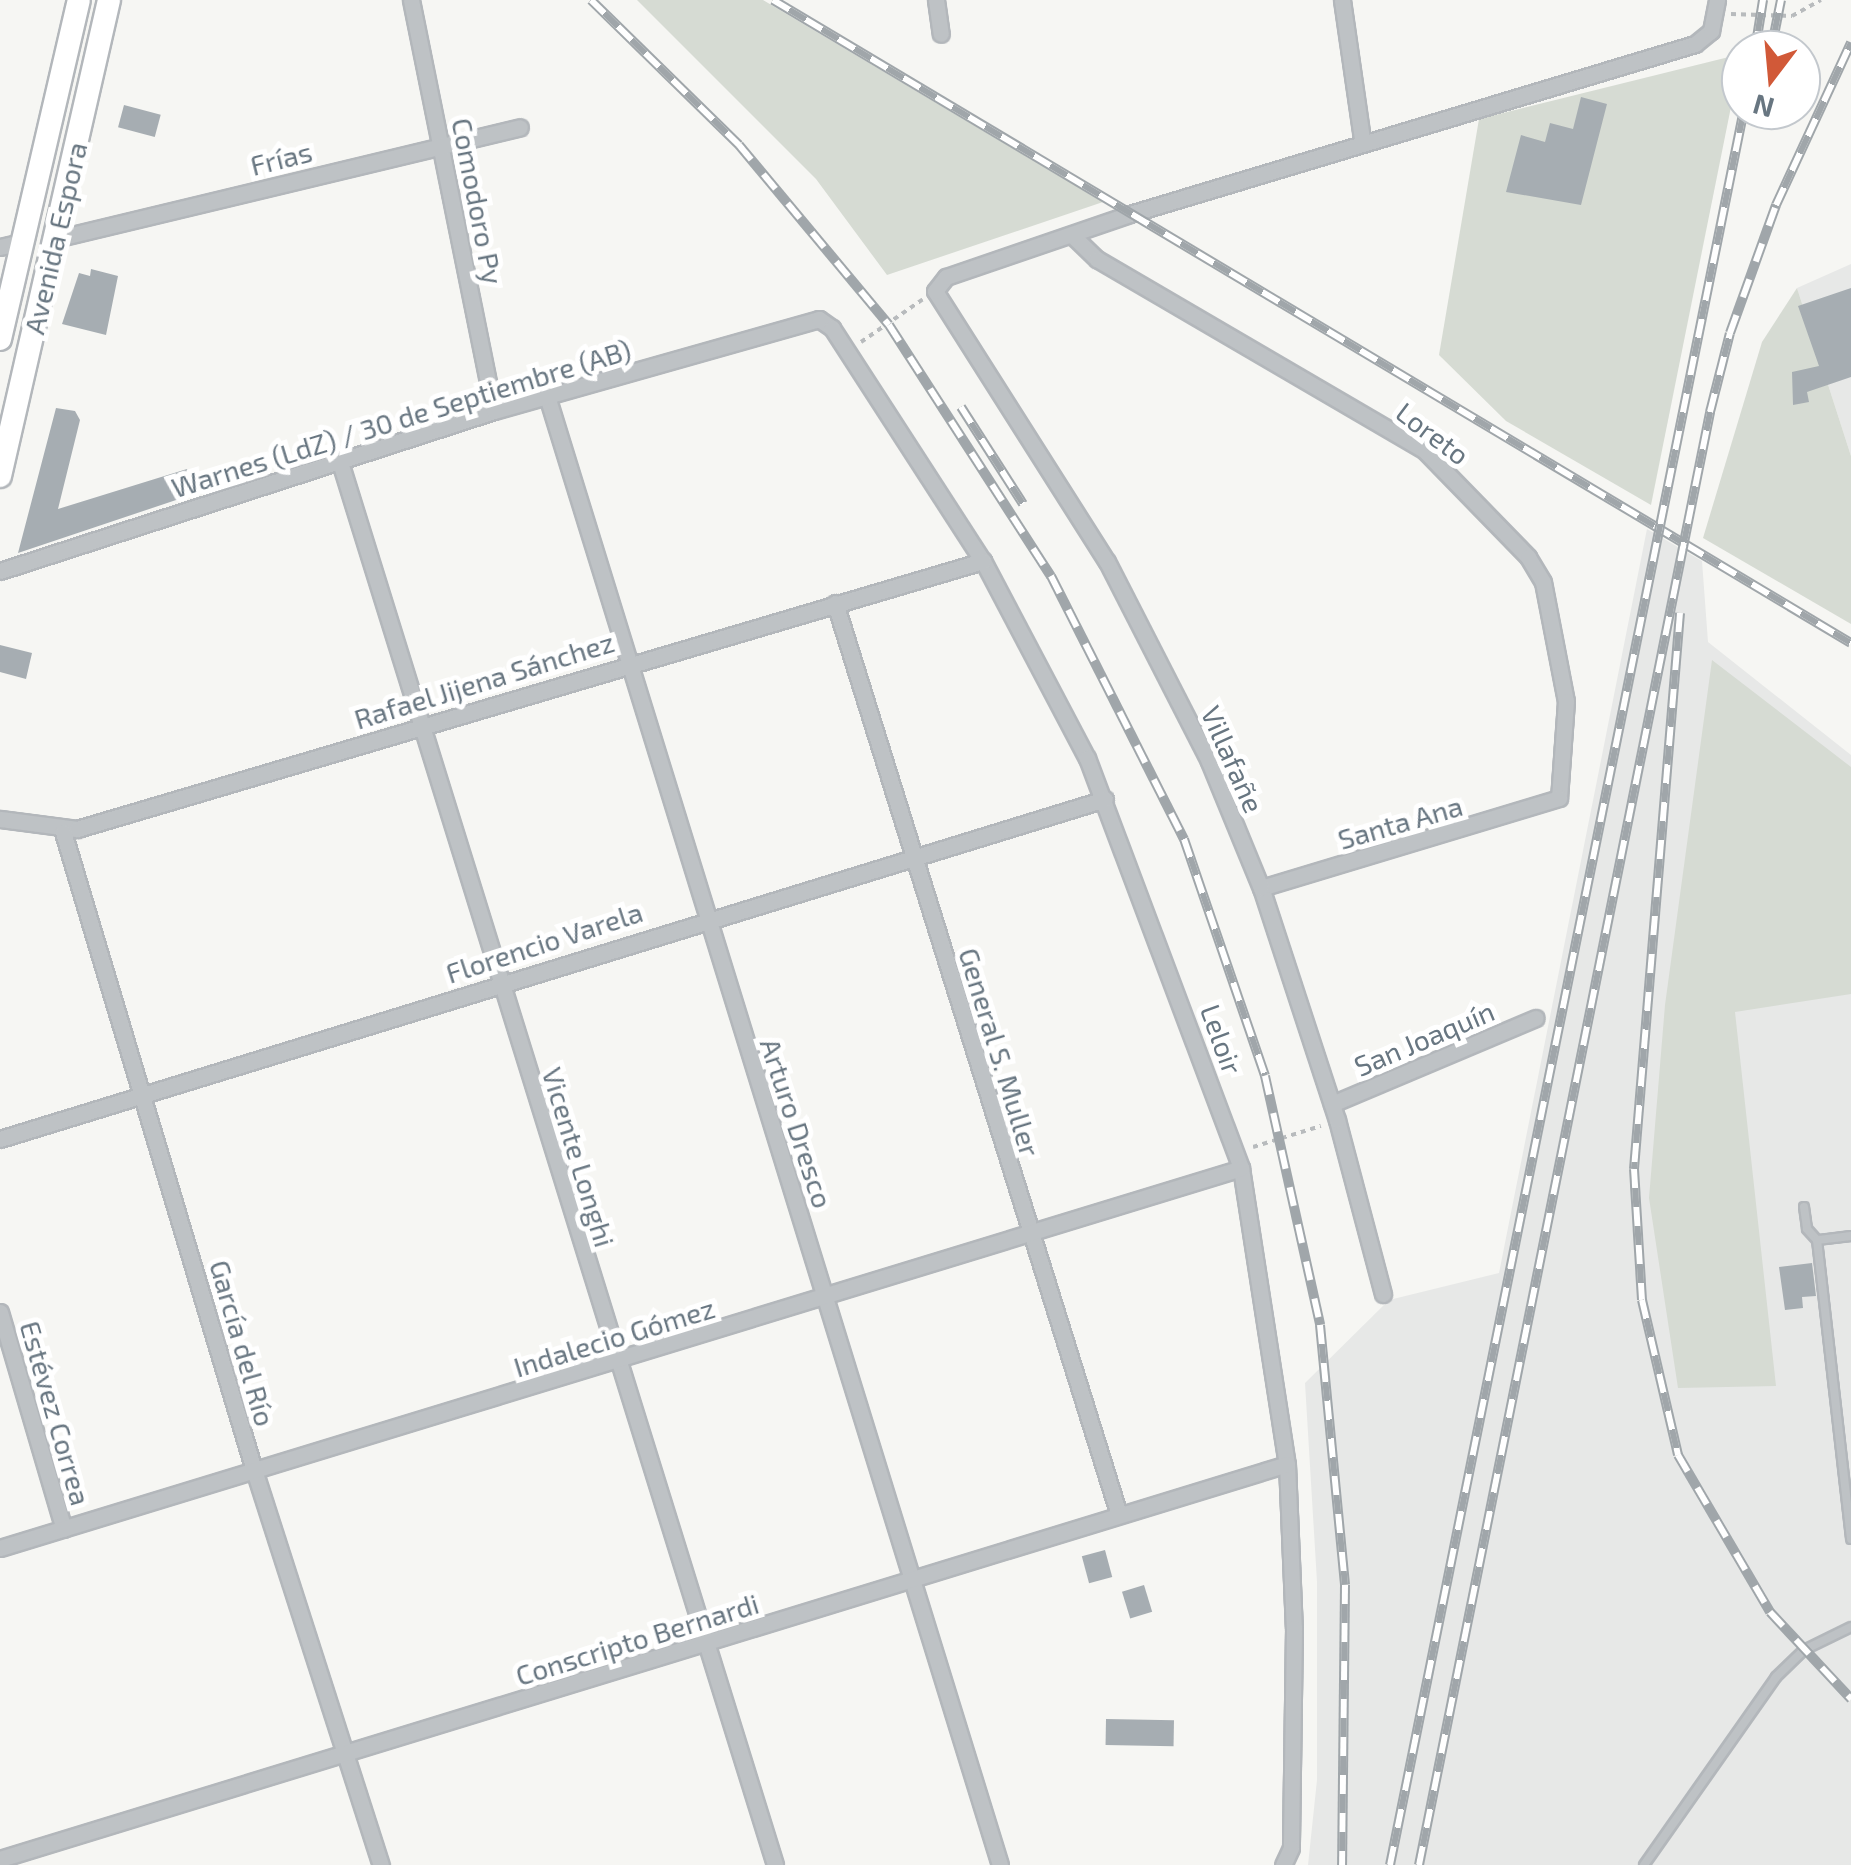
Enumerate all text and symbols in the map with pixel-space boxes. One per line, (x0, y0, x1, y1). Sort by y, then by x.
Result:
north arrow (1721, 30, 1821, 130)
text: N (1749, 88, 1778, 126)
street label: Comodoro Py (445, 115, 511, 287)
street label: Frías (247, 134, 315, 182)
street label: Avenida Espora (17, 139, 93, 337)
street label: Warnes (LdZ) / 30 de Septiembre (AB) (167, 332, 635, 504)
street label: Loreto (1390, 395, 1476, 471)
street label: Rafael Jijena Sánchez (349, 624, 619, 736)
street label: Villafañe (1195, 700, 1271, 818)
street label: Santa Ana (1334, 788, 1466, 856)
street label: Florencio Varela (441, 894, 647, 990)
street label: General S. Muller (952, 943, 1048, 1161)
street label: San Joaquín (1349, 993, 1499, 1083)
street label: Leloir (1194, 1000, 1250, 1078)
street label: Arturo Dresco (754, 1034, 840, 1212)
street label: Vicente Longhi (536, 1063, 622, 1251)
street label: García del Río (203, 1256, 283, 1430)
street label: Indalecio Gómez (509, 1290, 719, 1384)
street label: Estévez Correa (14, 1317, 98, 1509)
street label: Conscripto Bernardi (511, 1586, 763, 1692)

